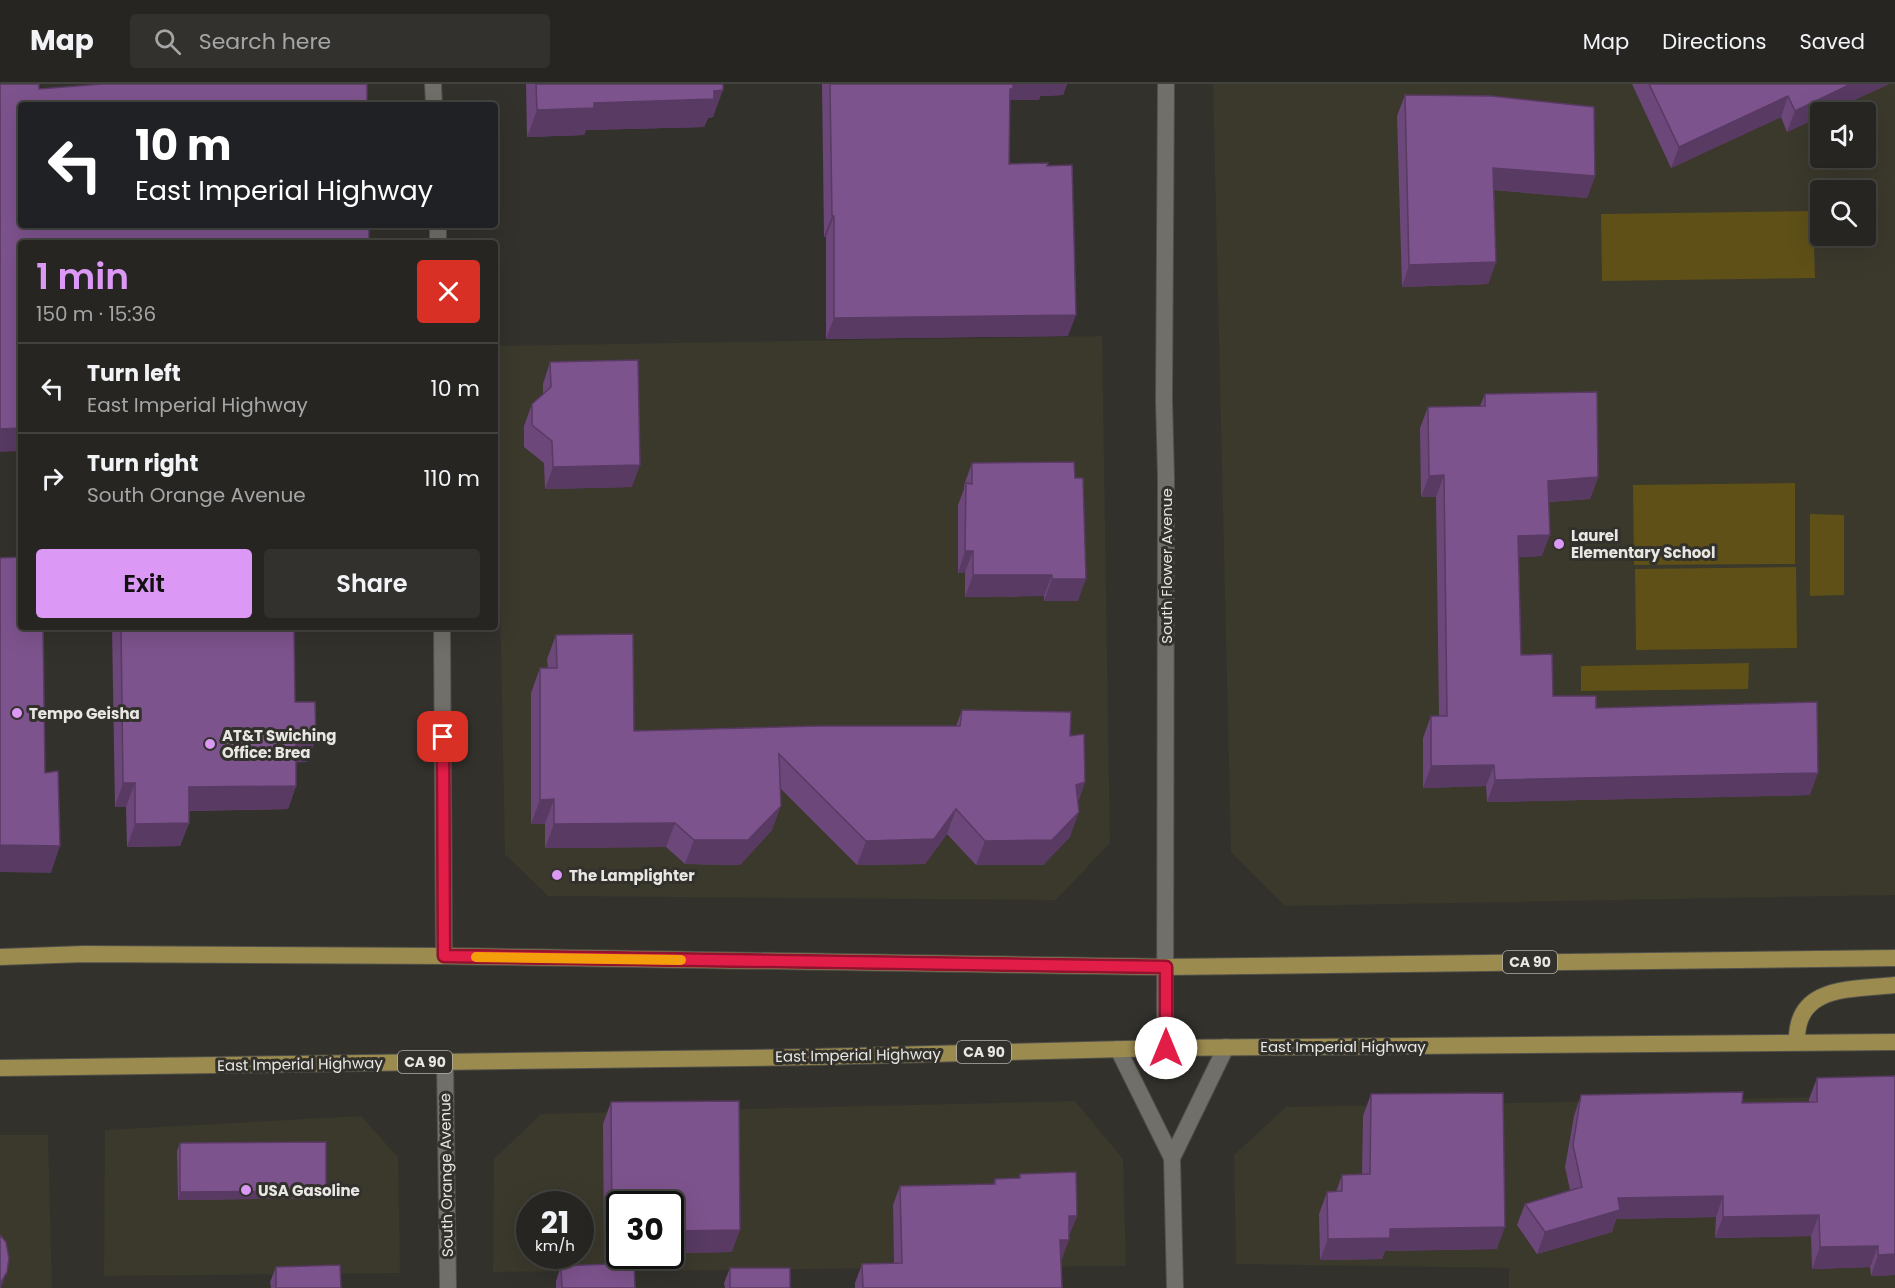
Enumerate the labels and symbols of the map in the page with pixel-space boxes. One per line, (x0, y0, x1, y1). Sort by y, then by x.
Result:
street label: South Flower Avenue (1156, 488, 1177, 644)
place label: Laurel Elementary School (1571, 525, 1715, 563)
marker: Laurel Elementary School (1552, 537, 1566, 551)
place label: Tempo Geisha (29, 703, 140, 724)
marker: Tempo Geisha (10, 706, 24, 720)
pin (417, 711, 468, 762)
place label: AT&T Swiching Office: Brea (222, 725, 336, 763)
marker: AT&T Swiching Office: Brea (203, 737, 217, 751)
place label: The Lamplighter (569, 865, 695, 886)
marker: The Lamplighter (550, 868, 564, 882)
road number: CA 90 (1503, 951, 1557, 973)
position arrow (1134, 1016, 1198, 1080)
street label: East Imperial Highway (1260, 1036, 1426, 1057)
road number: CA 90 (957, 1041, 1011, 1063)
street label: East Imperial Highway (775, 1043, 941, 1067)
road number: CA 90 (398, 1051, 452, 1073)
street label: East Imperial Highway (217, 1052, 383, 1076)
street label: South Orange Avenue (434, 1093, 458, 1257)
place label: USA Gasoline (258, 1180, 360, 1201)
marker: USA Gasoline (239, 1183, 253, 1197)
speed limit sign: 30 (606, 1191, 684, 1269)

